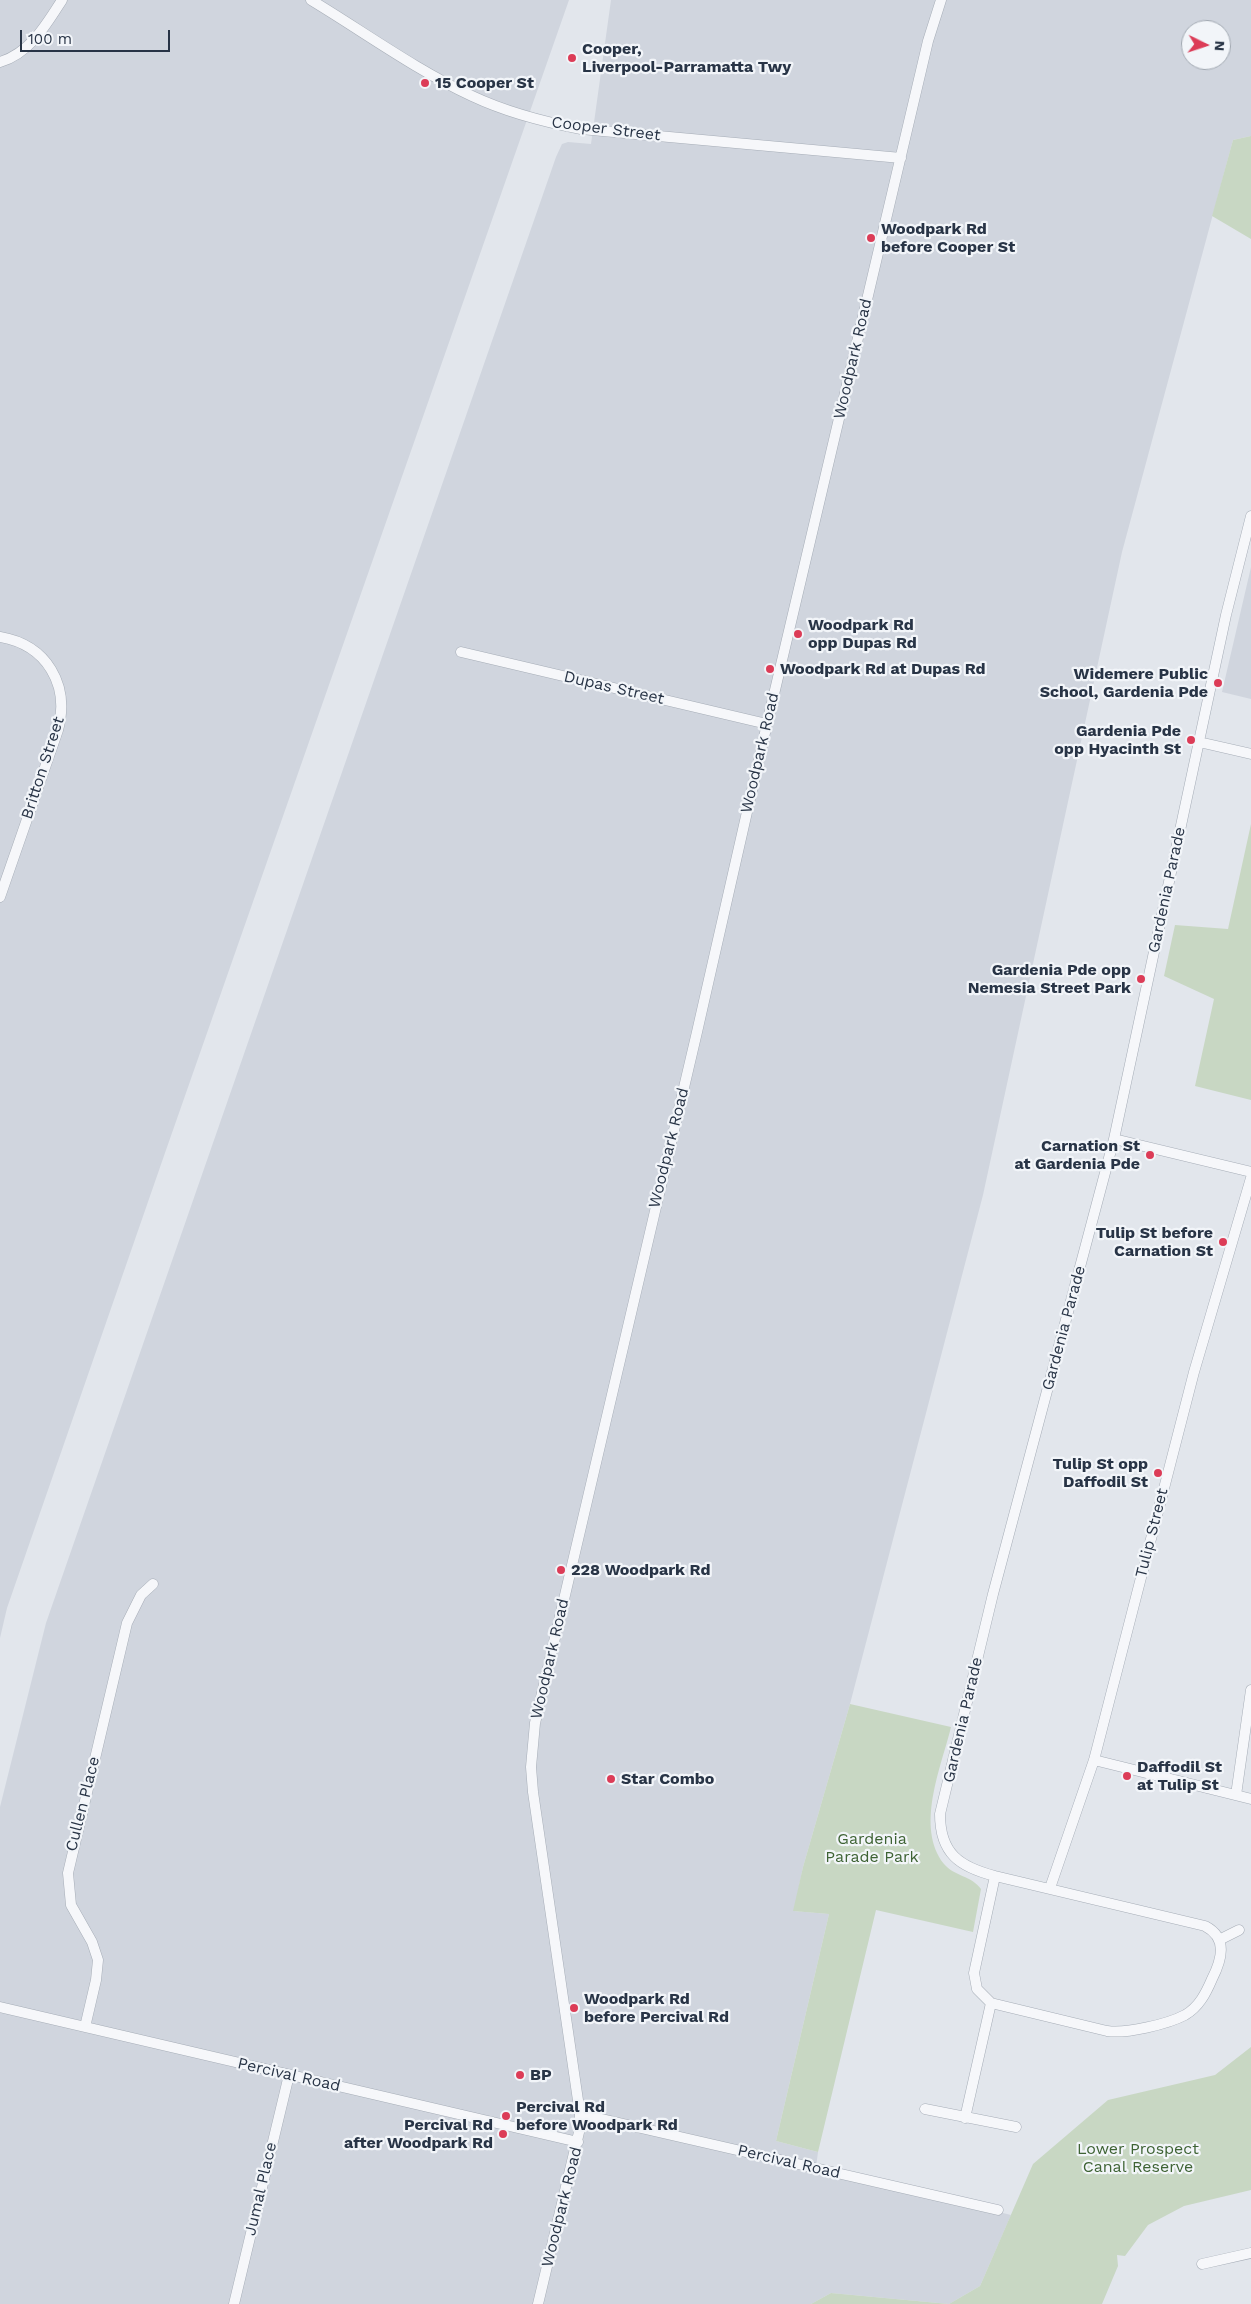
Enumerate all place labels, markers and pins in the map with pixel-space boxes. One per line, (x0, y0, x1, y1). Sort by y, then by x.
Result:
place label: Cooper, Liverpool-Parramatta Twy (582, 39, 791, 77)
marker: Cooper, Liverpool-Parramatta Twy (566, 52, 578, 64)
place label: 15 Cooper St (435, 73, 534, 93)
marker: 15 Cooper St (419, 77, 431, 89)
place label: Woodpark Rd before Cooper St (881, 219, 1015, 257)
marker: Woodpark Rd before Cooper St (865, 232, 877, 244)
place label: Woodpark Rd opp Dupas Rd (808, 615, 917, 653)
marker: Woodpark Rd opp Dupas Rd (792, 628, 804, 640)
place label: Woodpark Rd at Dupas Rd (780, 659, 986, 679)
marker: Woodpark Rd at Dupas Rd (764, 663, 776, 675)
place label: Widemere Public School, Gardenia Pde (1040, 664, 1208, 702)
marker: Widemere Public School, Gardenia Pde (1212, 677, 1224, 689)
place label: Gardenia Pde opp Hyacinth St (1054, 721, 1181, 759)
marker: Gardenia Pde opp Hyacinth St (1185, 734, 1197, 746)
place label: Gardenia Pde opp Nemesia Street Park (968, 960, 1131, 998)
marker: Gardenia Pde opp Nemesia Street Park (1135, 973, 1147, 985)
place label: Carnation St at Gardenia Pde (1014, 1136, 1140, 1174)
marker: Carnation St at Gardenia Pde (1144, 1149, 1156, 1161)
place label: Tulip St before Carnation St (1096, 1223, 1213, 1261)
marker: Tulip St before Carnation St (1217, 1236, 1229, 1248)
place label: Tulip St opp Daffodil St (1053, 1454, 1148, 1492)
marker: Tulip St opp Daffodil St (1152, 1467, 1164, 1479)
place label: 228 Woodpark Rd (571, 1560, 711, 1580)
marker: 228 Woodpark Rd (555, 1564, 567, 1576)
place label: Daffodil St at Tulip St (1137, 1757, 1222, 1795)
place label: Star Combo (621, 1769, 714, 1789)
marker: Daffodil St at Tulip St (1121, 1770, 1133, 1782)
marker: Star Combo (605, 1773, 617, 1785)
place label: Woodpark Rd before Percival Rd (584, 1989, 729, 2027)
marker: Woodpark Rd before Percival Rd (568, 2002, 580, 2014)
place label: BP (530, 2065, 552, 2085)
marker: BP (514, 2069, 526, 2081)
place label: Percival Rd before Woodpark Rd (516, 2097, 678, 2135)
marker: Percival Rd before Woodpark Rd (500, 2110, 512, 2122)
place label: Percival Rd after Woodpark Rd (344, 2115, 493, 2153)
marker: Percival Rd after Woodpark Rd (497, 2128, 509, 2140)

